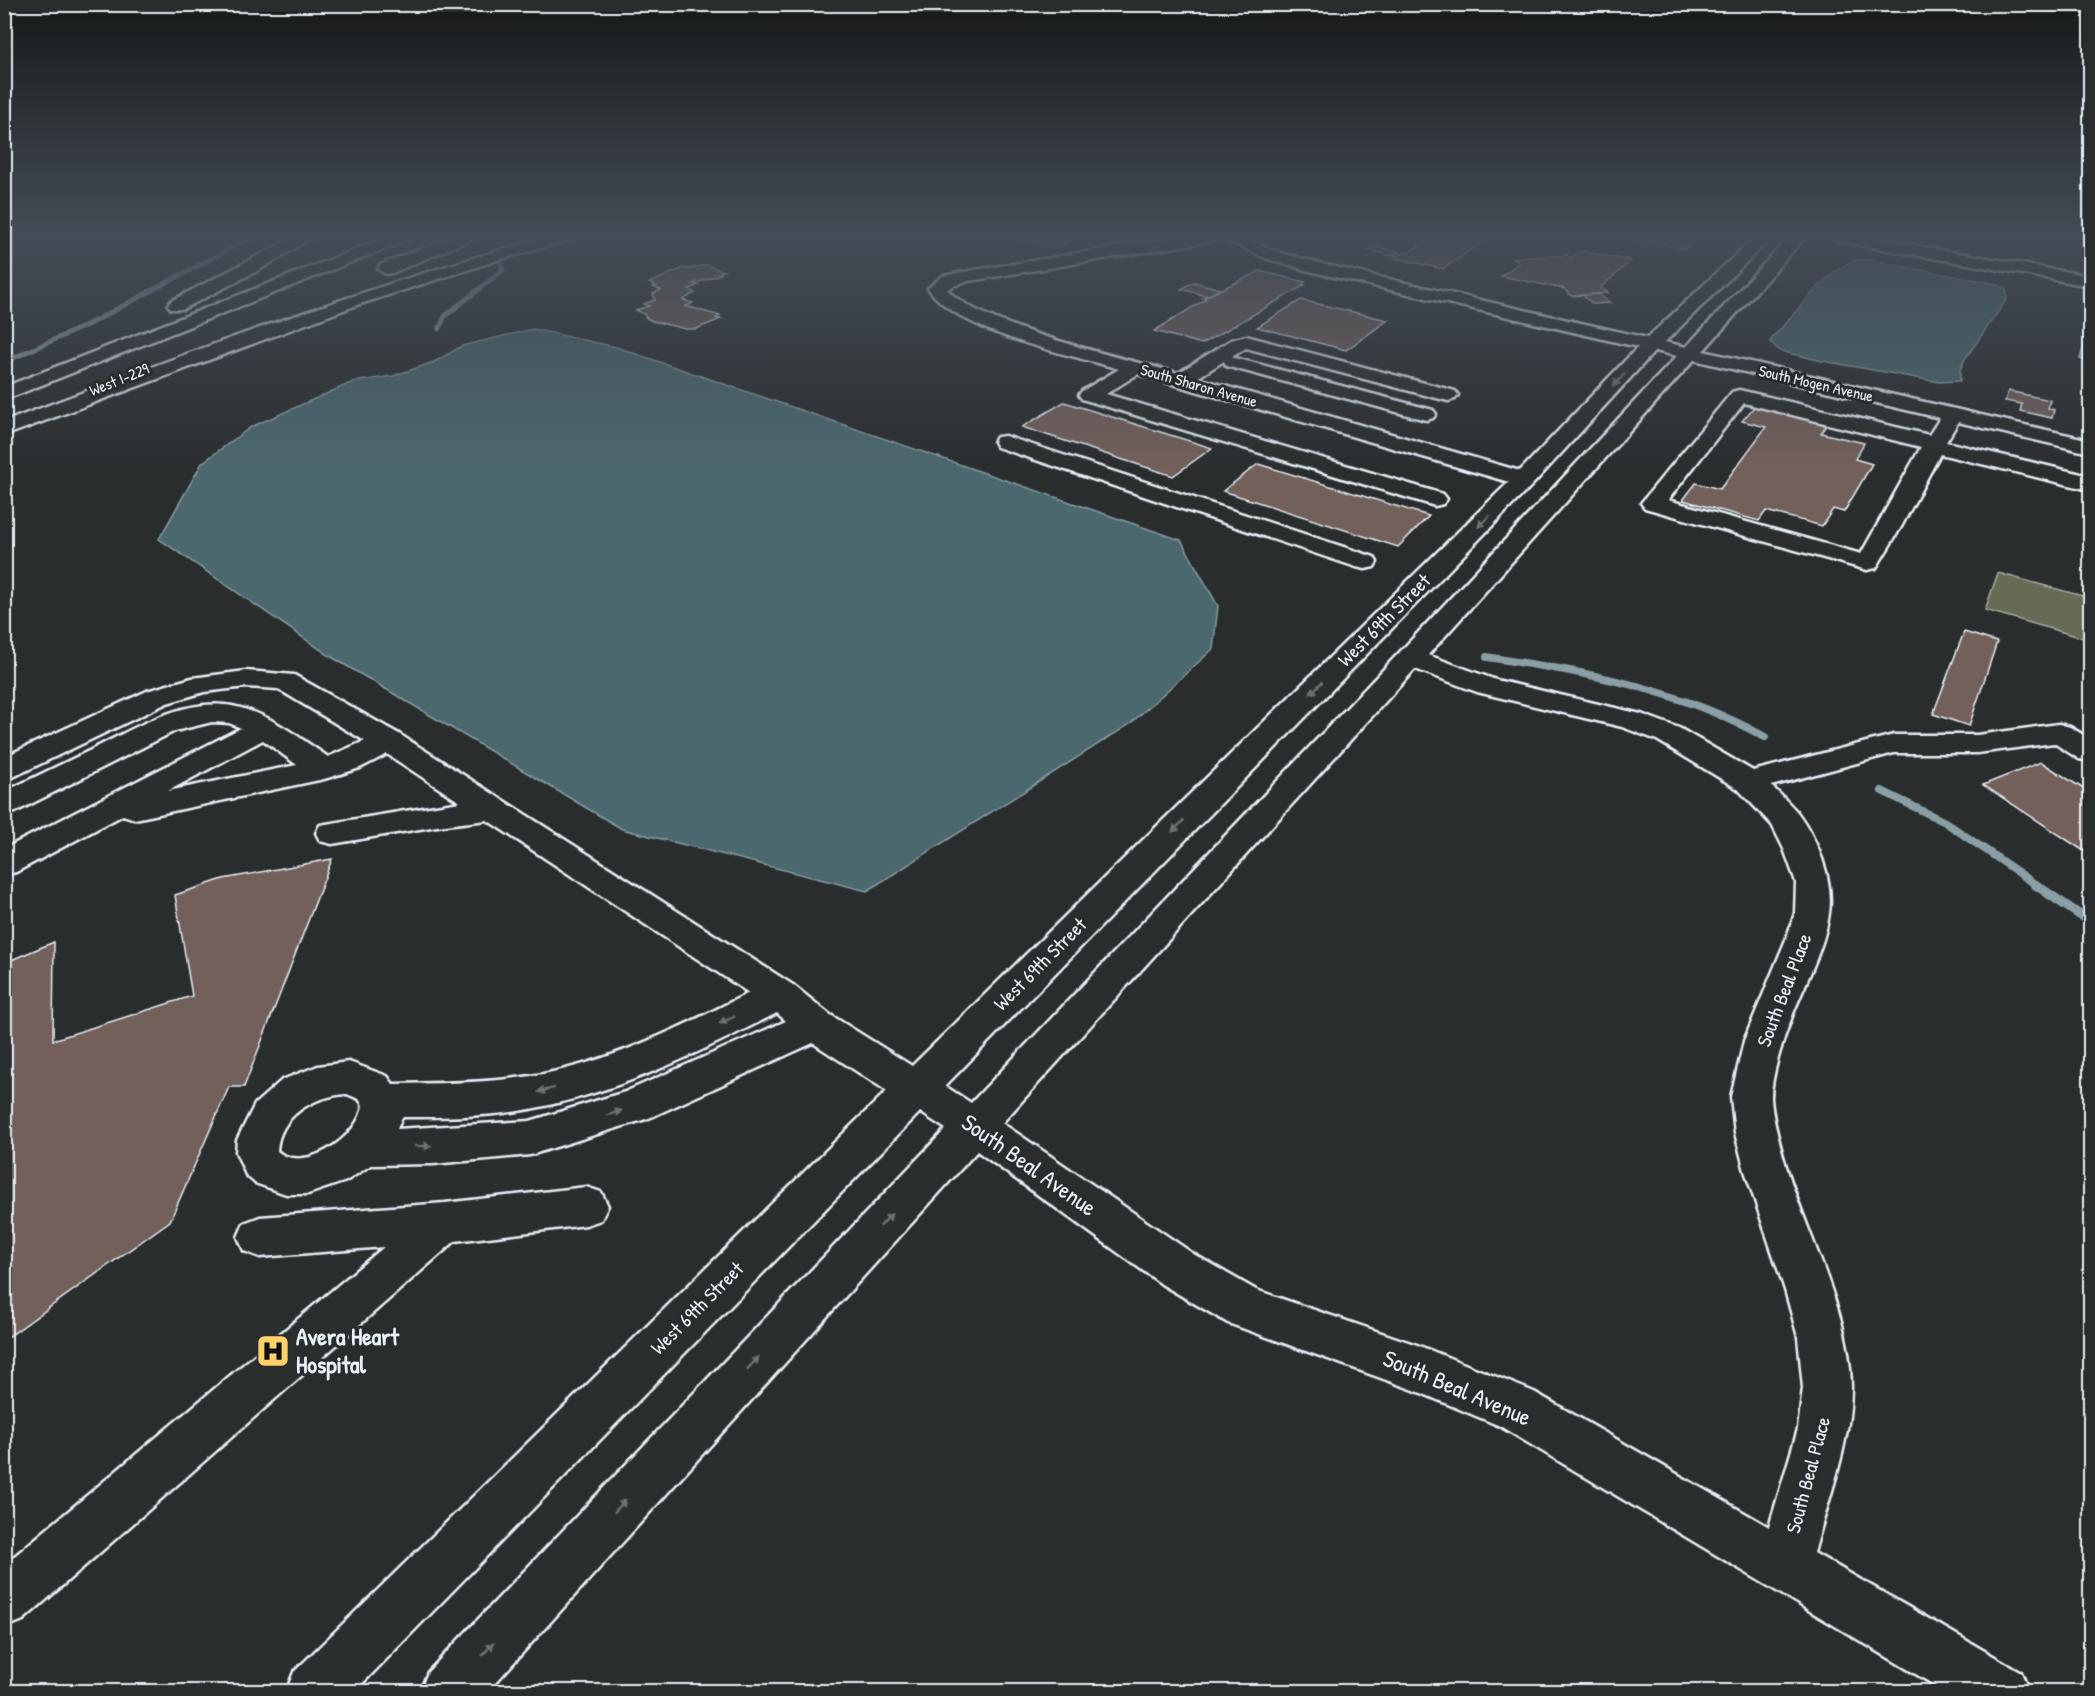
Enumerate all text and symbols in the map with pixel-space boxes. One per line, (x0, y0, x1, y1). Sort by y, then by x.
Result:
street label: West I-229 (86, 357, 152, 401)
street label: South Sharon Avenue (1138, 358, 1261, 412)
street label: South Mogen Avenue (1757, 359, 1876, 407)
one-way arrow (1612, 372, 1626, 386)
one-way arrow (1477, 513, 1491, 527)
street label: West 69th Street (1331, 566, 1437, 672)
one-way arrow (1310, 681, 1324, 695)
one-way arrow (1171, 819, 1186, 833)
street label: West 69th Street (987, 910, 1093, 1016)
street label: South Beal Place (1750, 929, 1818, 1050)
one-way arrow (719, 1016, 736, 1025)
one-way arrow (536, 1085, 555, 1095)
street label: South Beal Avenue (956, 1106, 1104, 1223)
one-way arrow (605, 1107, 623, 1117)
one-way arrow (414, 1141, 433, 1151)
one-way arrow (879, 1213, 893, 1228)
street label: West 69th Street (644, 1254, 750, 1360)
place label: Avera Heart Hospital (296, 1320, 399, 1381)
hospital icon: Avera Heart Hospital (255, 1333, 291, 1369)
street label: South Beal Avenue (1378, 1341, 1537, 1433)
one-way arrow (746, 1356, 759, 1371)
street label: South Beal Place (1779, 1414, 1836, 1536)
one-way arrow (613, 1499, 627, 1513)
one-way arrow (481, 1641, 495, 1656)

